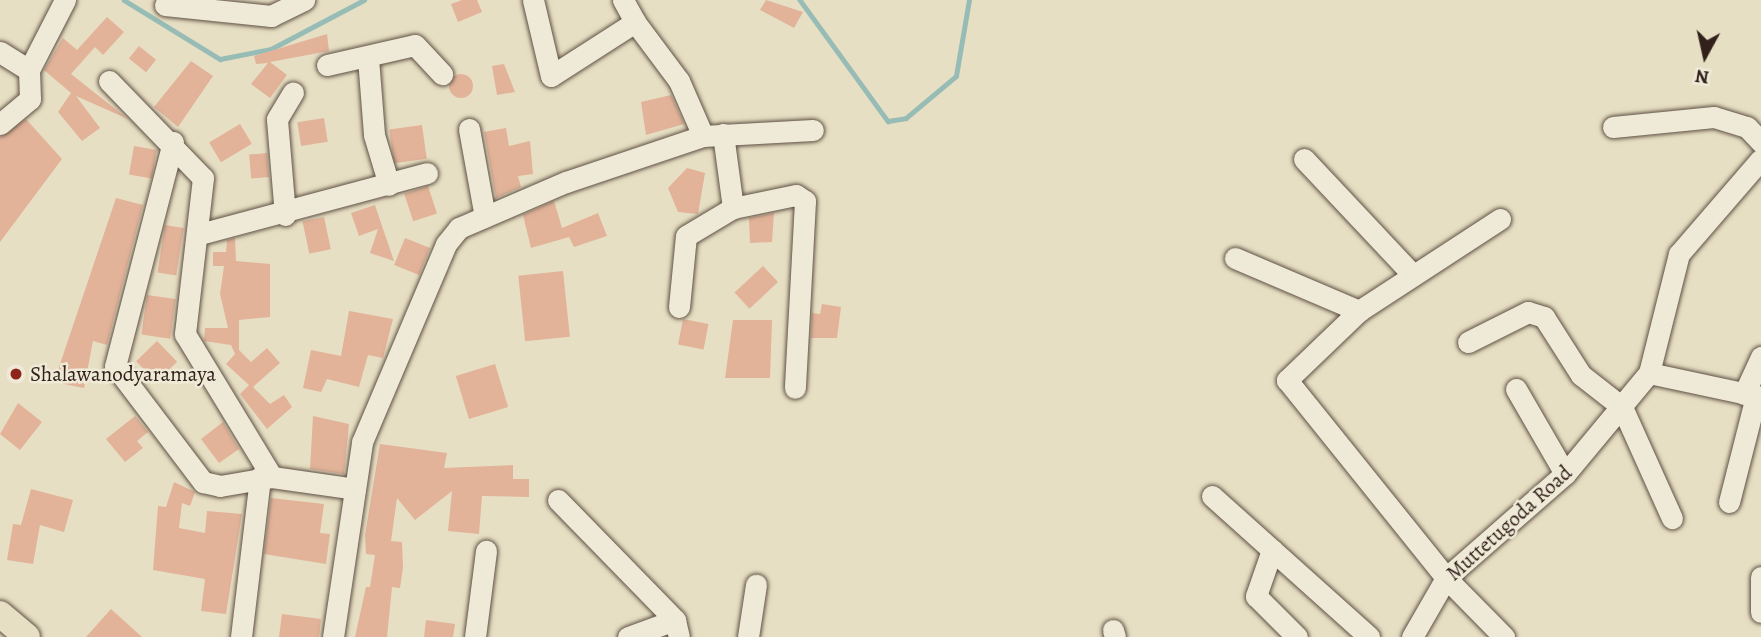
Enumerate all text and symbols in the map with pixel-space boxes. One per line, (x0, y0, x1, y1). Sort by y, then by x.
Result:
north arrow (1670, 21, 1740, 91)
text: N (1693, 63, 1711, 91)
place label: Shalawanodyaramaya (30, 361, 216, 387)
marker: Shalawanodyaramaya (8, 366, 24, 382)
street label: Muttetugoda Road (1441, 460, 1577, 586)

